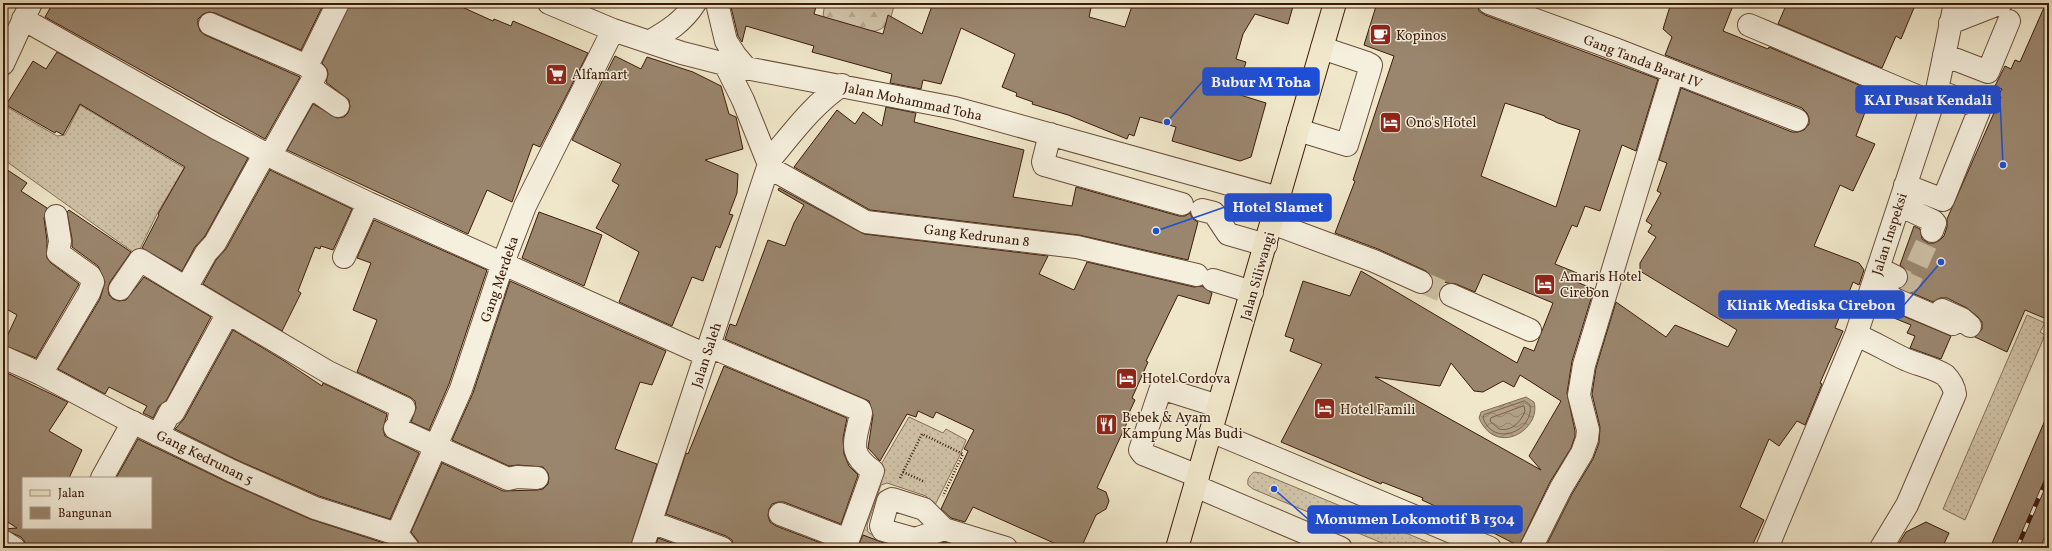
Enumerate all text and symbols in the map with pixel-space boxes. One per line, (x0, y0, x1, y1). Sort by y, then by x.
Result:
cafe icon: Kopinos (1367, 22, 1393, 48)
place label: Kopinos (1396, 27, 1446, 46)
street label: Gang Tanda Barat IV (1580, 31, 1705, 94)
supermarket icon: Alfamart (543, 61, 569, 87)
place label: Alfamart (572, 66, 628, 85)
callout: Bubur M Toha (1203, 68, 1319, 95)
text: Bubur M Toha (1211, 73, 1311, 94)
street label: Jalan Mohammad Toha (842, 79, 984, 126)
callout: KAI Pusat Kendali (1856, 86, 2000, 113)
text: KAI Pusat Kendali (1864, 91, 1992, 112)
hotel icon: Ono's Hotel (1377, 109, 1403, 135)
place label: Ono's Hotel (1406, 114, 1477, 133)
street label: Jalan Inspeksi (1868, 191, 1913, 278)
callout: Hotel Slamet (1225, 194, 1331, 221)
text: Hotel Slamet (1233, 198, 1324, 219)
street label: Gang Kedrunan 8 (923, 221, 1031, 252)
street label: Jalan Siliwangi (1237, 230, 1280, 323)
street label: Gang Merdeka (477, 234, 524, 325)
place label: Amaris Hotel Cirebon (1560, 268, 1642, 303)
hotel icon: Amaris Hotel Cirebon (1532, 271, 1558, 297)
callout: Klinik Mediska Cirebon (1719, 291, 1904, 318)
text: Klinik Mediska Cirebon (1726, 296, 1896, 317)
street label: Jalan Saleh (688, 320, 727, 391)
hotel icon: Hotel Cordova (1113, 365, 1139, 391)
place label: Hotel Cordova (1142, 370, 1230, 389)
hotel icon: Hotel Famili (1311, 396, 1337, 422)
place label: Hotel Famili (1340, 401, 1416, 420)
place label: Bebek & Ayam Kampung Mas Budi (1122, 409, 1243, 444)
restaurant icon: Bebek & Ayam Kampung Mas Budi (1094, 412, 1120, 438)
street label: Gang Kedrunan 5 (153, 427, 256, 490)
legend (22, 477, 152, 529)
text: Jalan (58, 486, 85, 502)
text: Bangunan (58, 506, 112, 522)
callout: Monumen Lokomotif B 1304 (1308, 506, 1522, 533)
text: Monumen Lokomotif B 1304 (1315, 510, 1515, 531)

